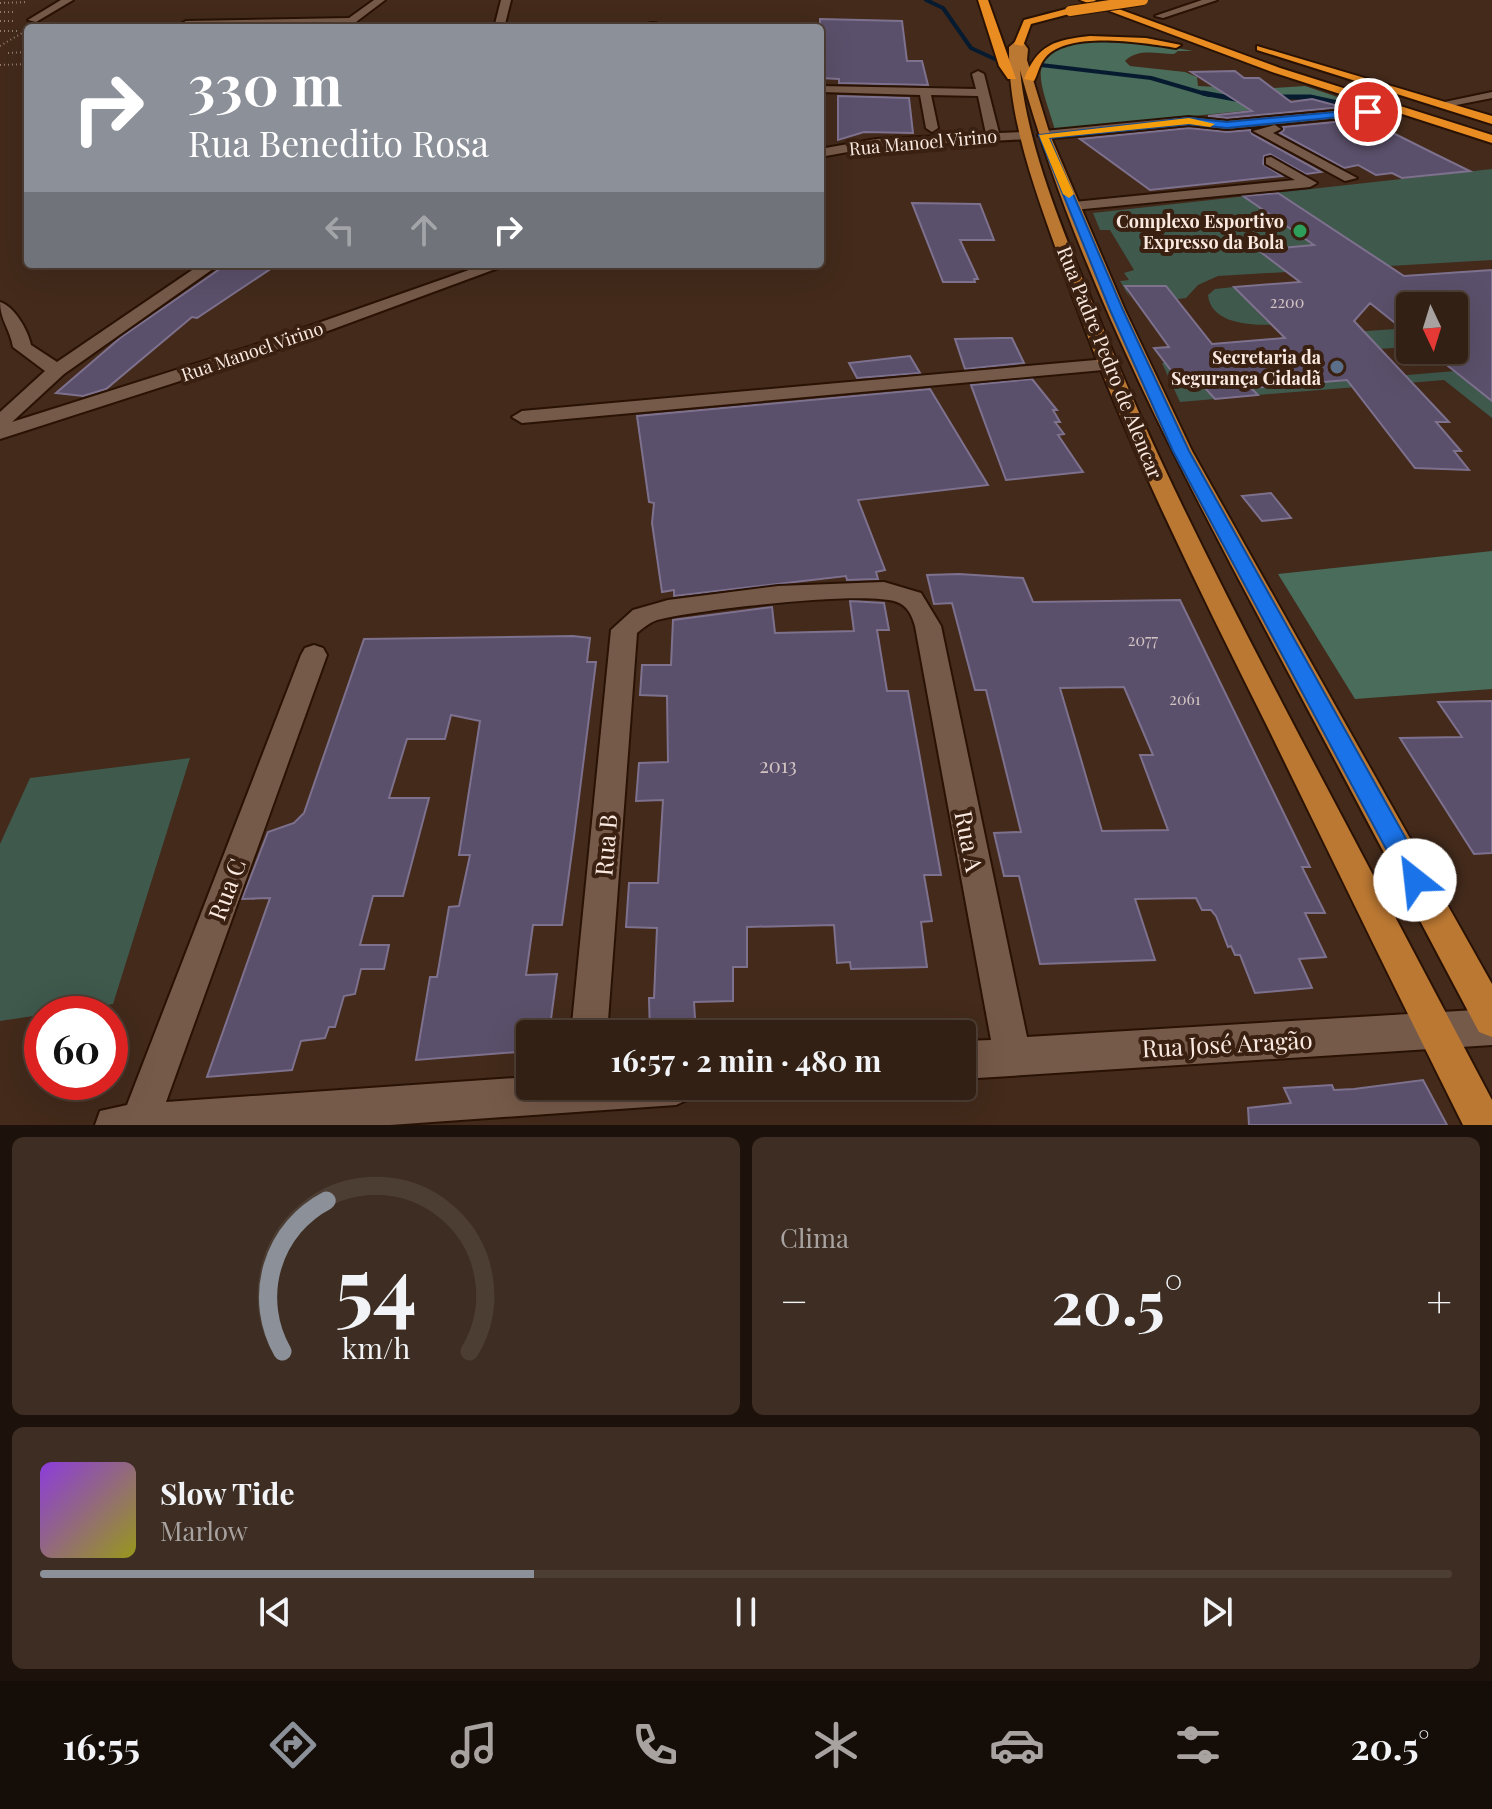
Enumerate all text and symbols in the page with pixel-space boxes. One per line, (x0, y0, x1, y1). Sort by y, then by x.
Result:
text: 330 m (188, 46, 343, 121)
icon: right (56, 56, 160, 160)
pin (1334, 78, 1402, 146)
icon: arrive (1346, 90, 1390, 134)
text: Rua Benedito Rosa (188, 118, 489, 166)
street label: Rua Manoel Virino (848, 124, 998, 160)
icon: left (318, 208, 362, 252)
icon: ahead (402, 208, 446, 252)
icon: right (486, 208, 530, 252)
place label: Complexo Esportivo Expresso da Bola (1116, 209, 1285, 254)
marker: Complexo Esportivo Expresso da Bola (1291, 222, 1309, 240)
street label: Rua Padre Pedro de Alencar (1052, 242, 1170, 482)
house number: 2200 (1270, 291, 1304, 312)
north arrow (1396, 292, 1468, 364)
map controls (1396, 292, 1468, 364)
street label: Rua Manoel Virino (178, 315, 326, 387)
place label: Secretaria da Segurança Cidadã (1171, 345, 1322, 390)
marker: Secretaria da Segurança Cidadã (1328, 358, 1346, 376)
house number: 2077 (1128, 629, 1159, 650)
house number: 2061 (1169, 688, 1201, 709)
house number: 2013 (759, 751, 797, 778)
street label: Rua A (948, 808, 992, 875)
street label: Rua B (586, 813, 624, 877)
position arrow (1373, 838, 1457, 922)
street label: Rua C (200, 854, 252, 924)
speed limit sign: 60 (24, 996, 128, 1100)
street label: Rua José Aragão (1141, 1023, 1313, 1063)
text: 16:57 · 2 min · 480 m (610, 1040, 882, 1080)
text: Clima (780, 1220, 849, 1255)
text: 54 (335, 1228, 417, 1339)
text: 20.5° (1052, 1260, 1183, 1340)
text: − (780, 1270, 808, 1329)
text: + (1426, 1270, 1452, 1329)
text: km/h (342, 1328, 410, 1366)
text: Slow Tide (160, 1473, 295, 1513)
text: Marlow (160, 1513, 248, 1548)
icon: previous (253, 1590, 297, 1634)
icon: pause (724, 1590, 768, 1634)
icon: next (1195, 1590, 1239, 1634)
icon: directions (265, 1717, 321, 1773)
icon: music (446, 1717, 502, 1773)
icon: phone (627, 1717, 683, 1773)
icon: climate (808, 1717, 864, 1773)
icon: car (989, 1717, 1045, 1773)
icon: filters (1170, 1717, 1226, 1773)
text: 16:55 (62, 1721, 140, 1769)
text: 20.5° (1351, 1721, 1429, 1769)

